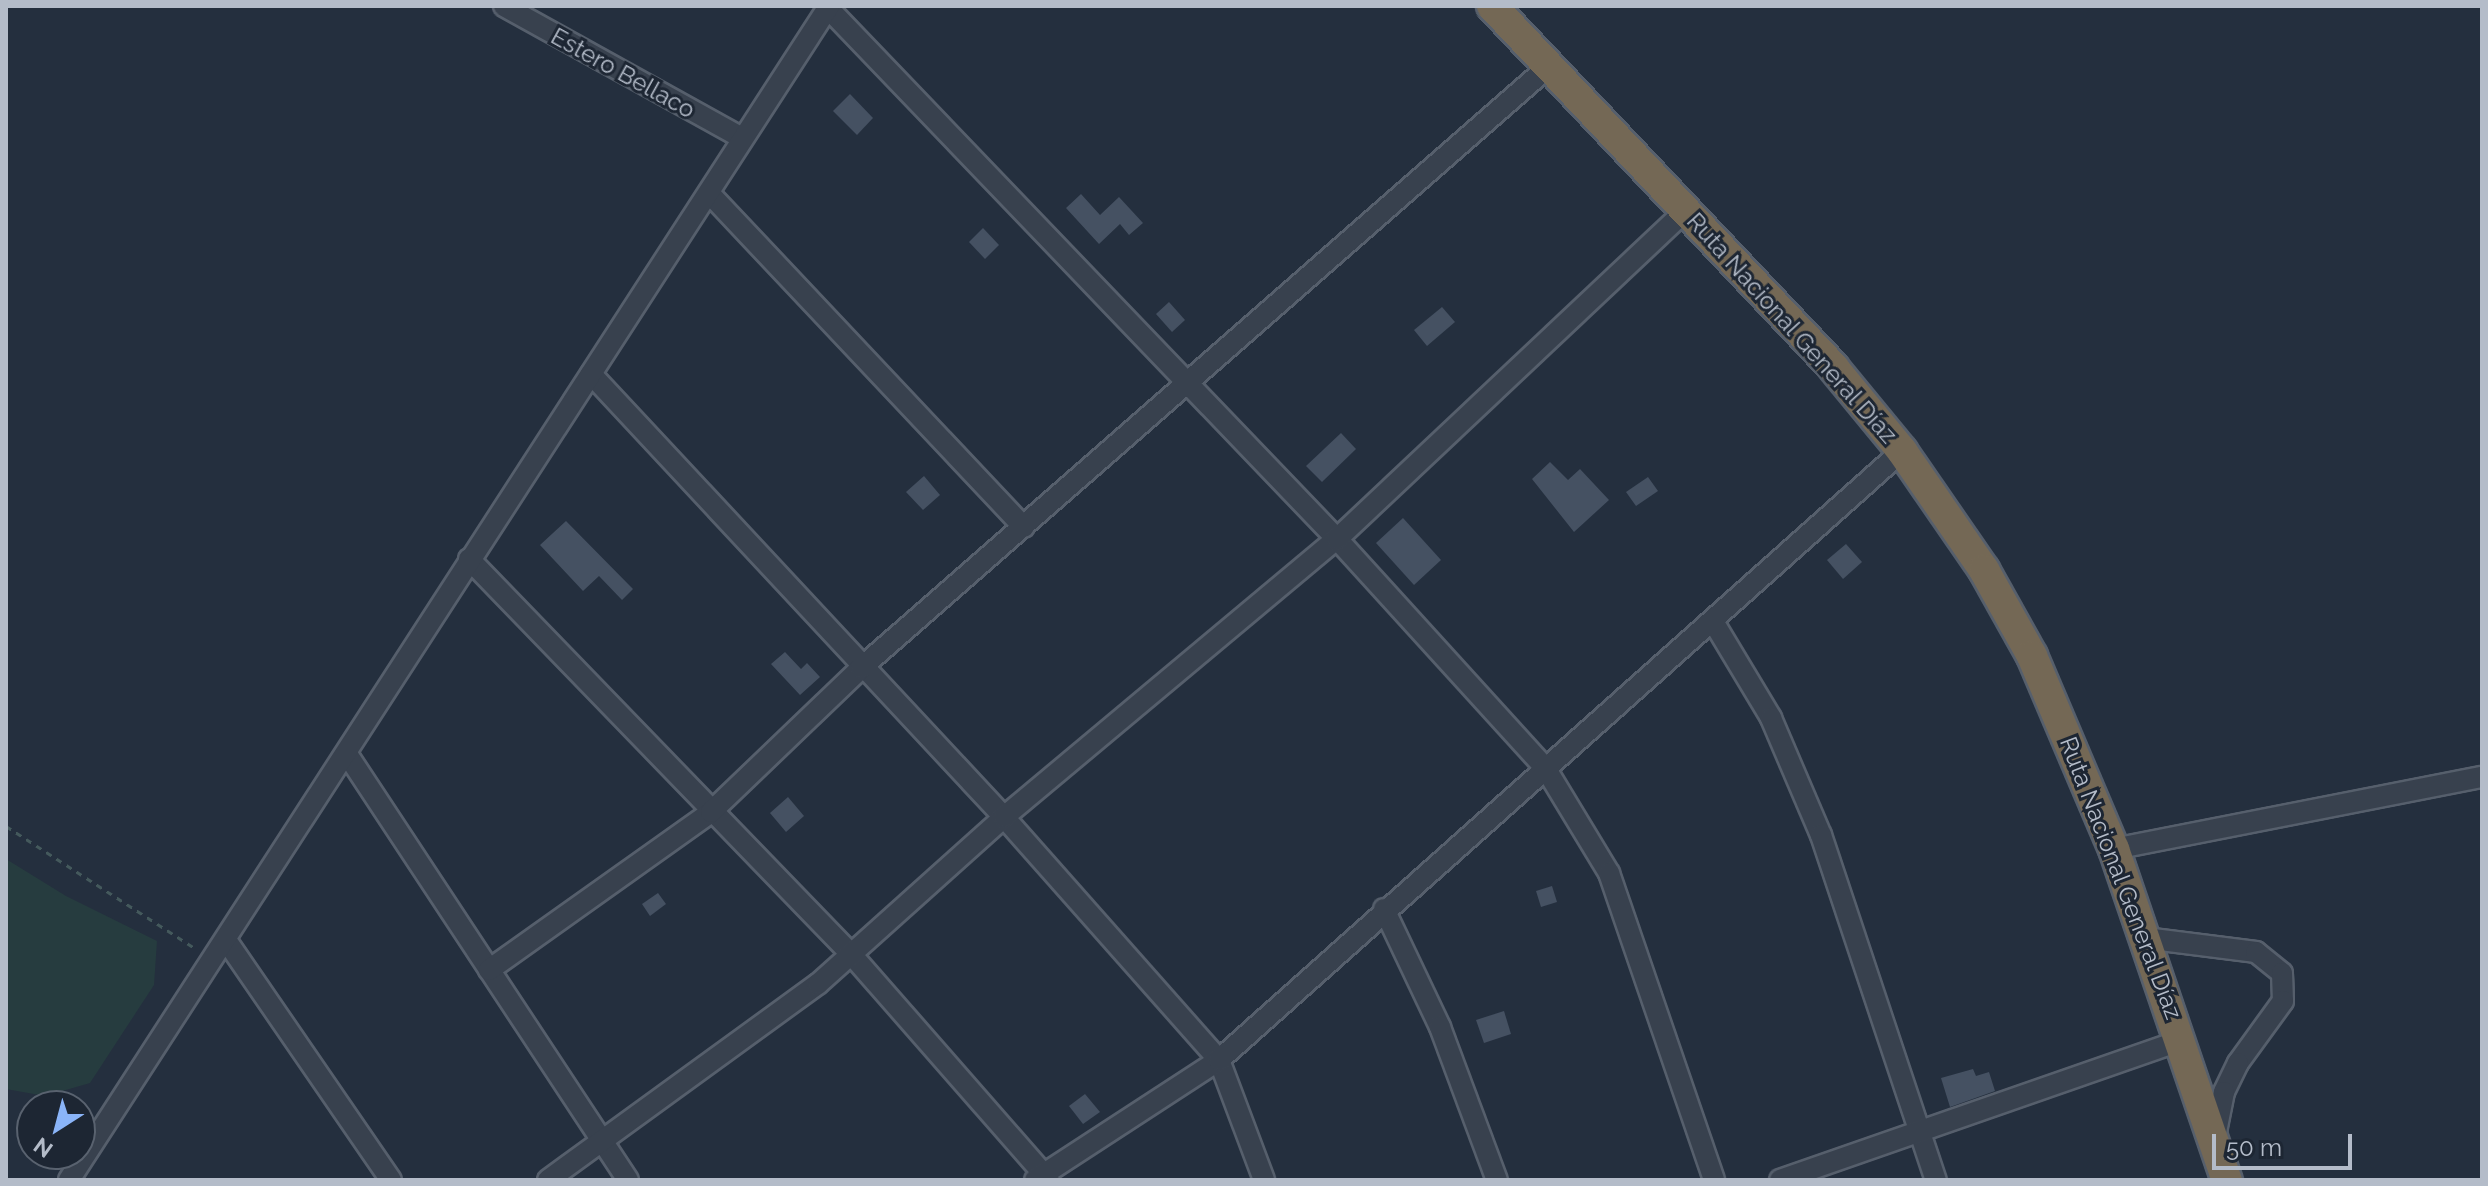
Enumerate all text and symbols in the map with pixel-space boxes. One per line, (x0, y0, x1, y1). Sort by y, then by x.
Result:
street label: Estero Bellaco (546, 22, 700, 124)
street label: Ruta Nacional General Díaz (1680, 206, 1904, 450)
street label: Ruta Nacional General Díaz (2054, 732, 2188, 1024)
north arrow (16, 1090, 96, 1170)
scale bar (2216, 1118, 2356, 1168)
text: N (29, 1132, 58, 1163)
text: 50 m (2226, 1133, 2282, 1162)

